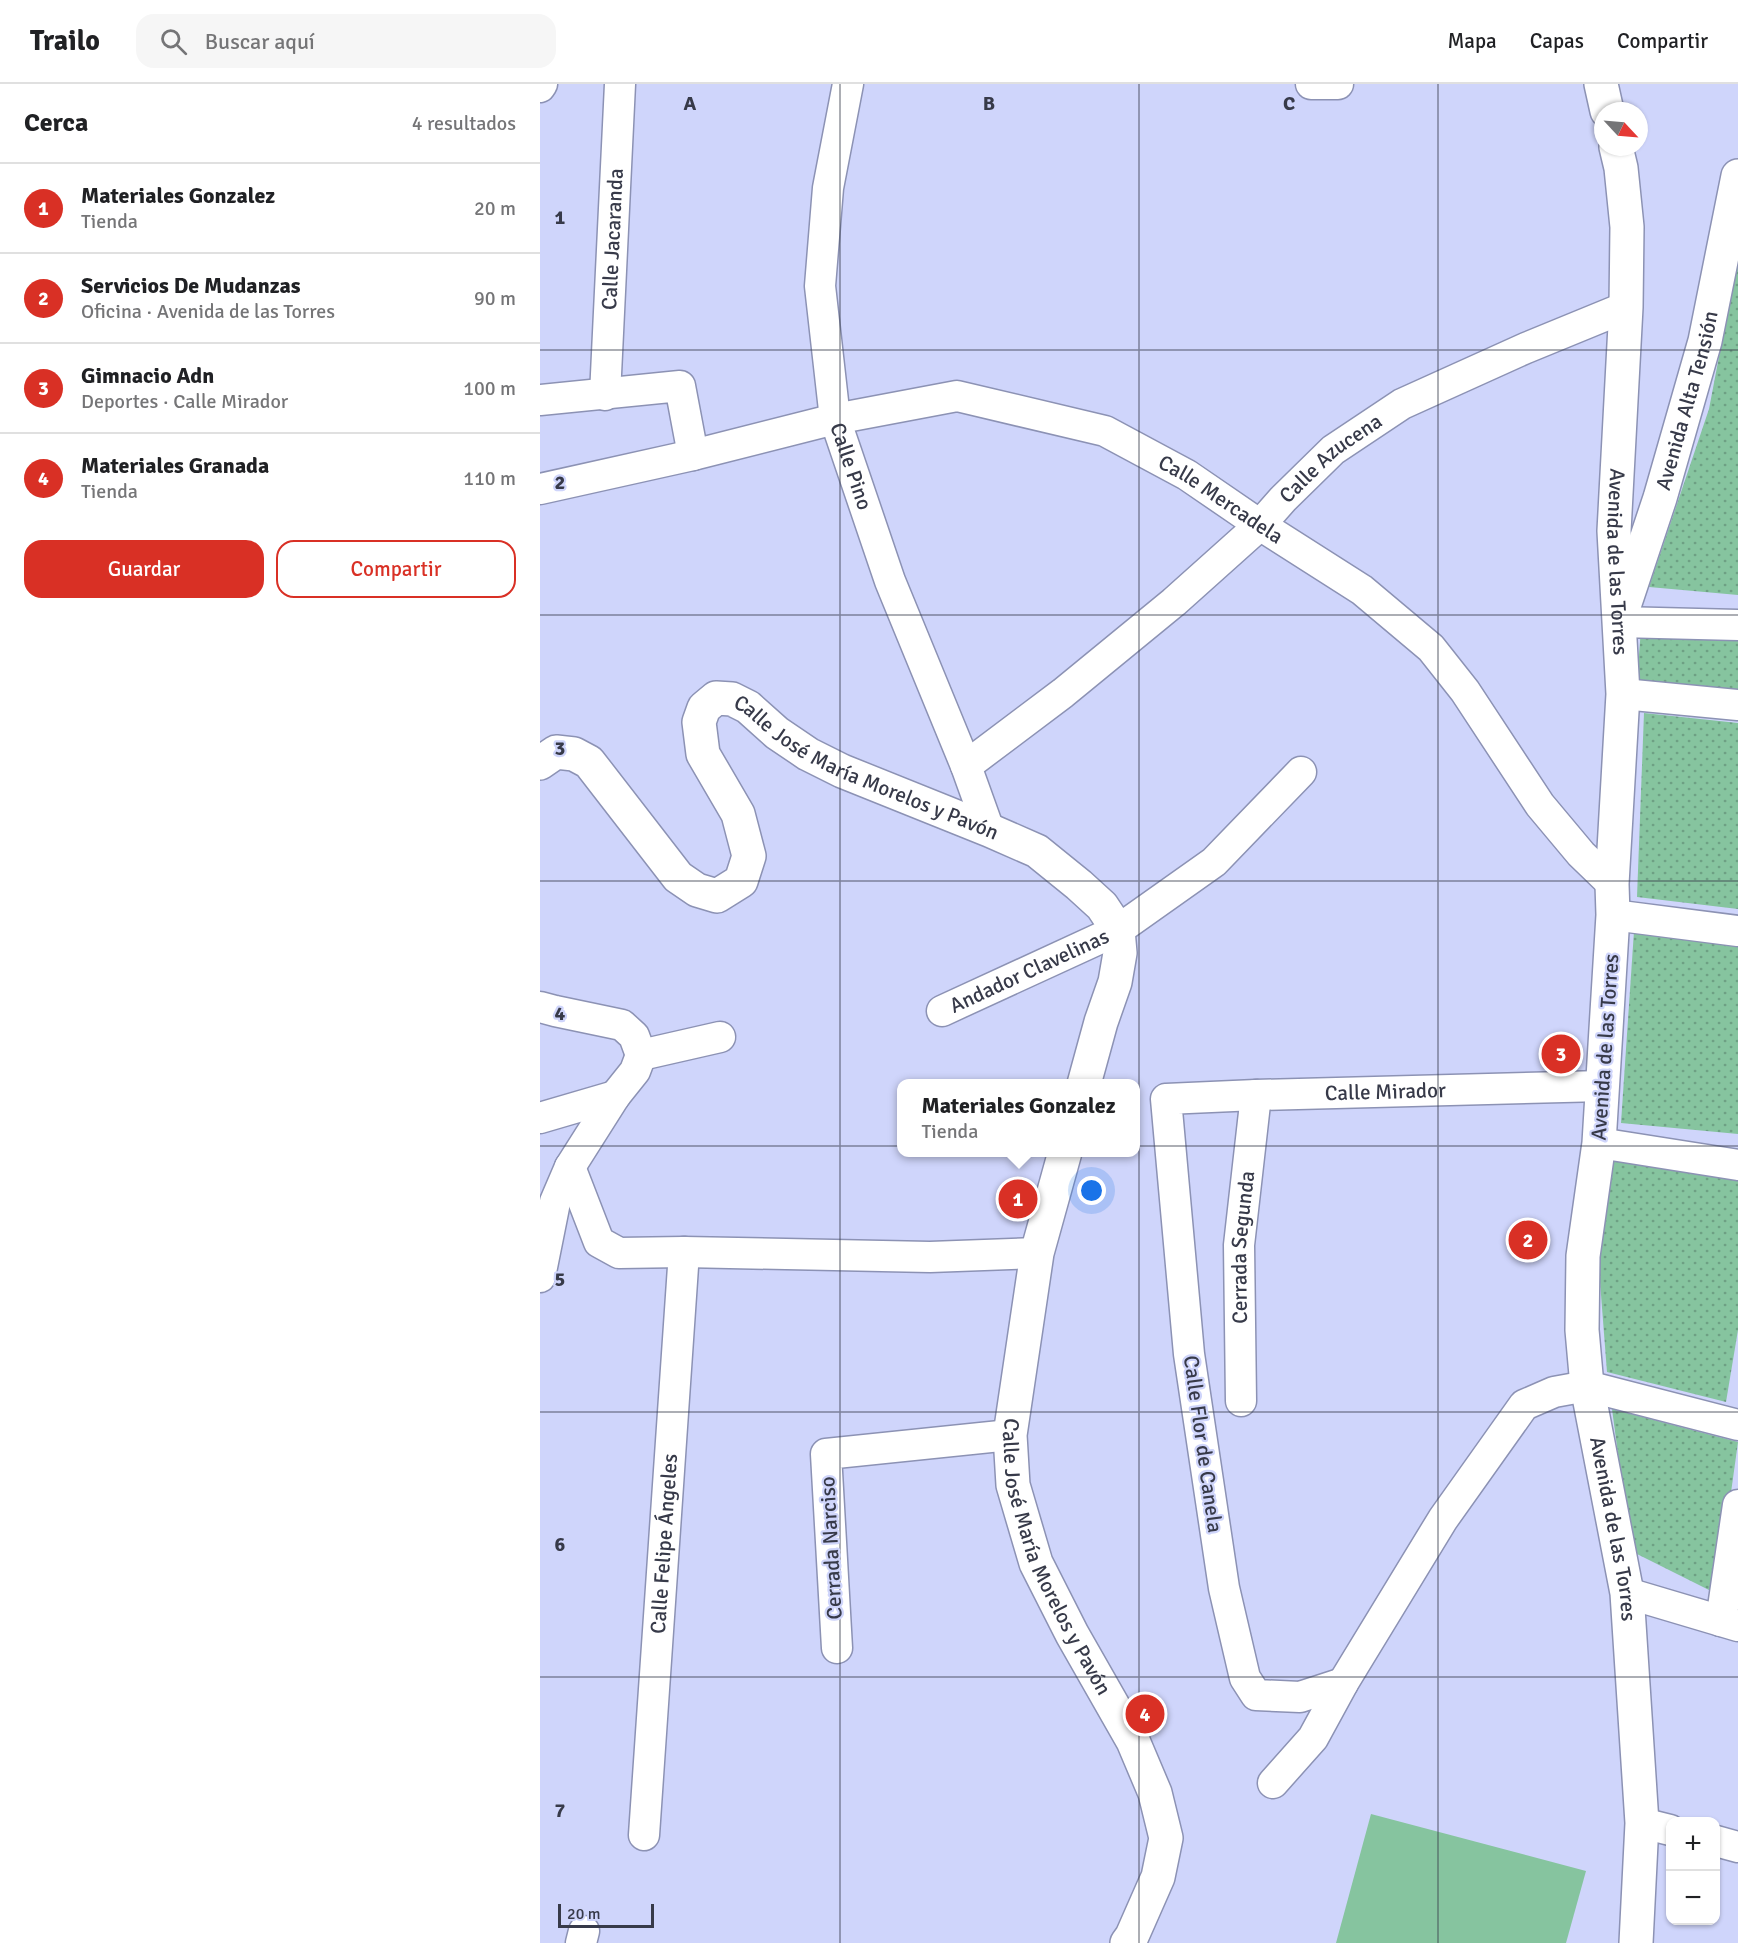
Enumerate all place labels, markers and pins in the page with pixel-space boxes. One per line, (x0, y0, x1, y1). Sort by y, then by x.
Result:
pin: 3 (1542, 1032, 1580, 1076)
pin: 1 (998, 1176, 1038, 1222)
pin: 2 (1508, 1218, 1548, 1262)
pin: 4 (1126, 1692, 1164, 1736)

